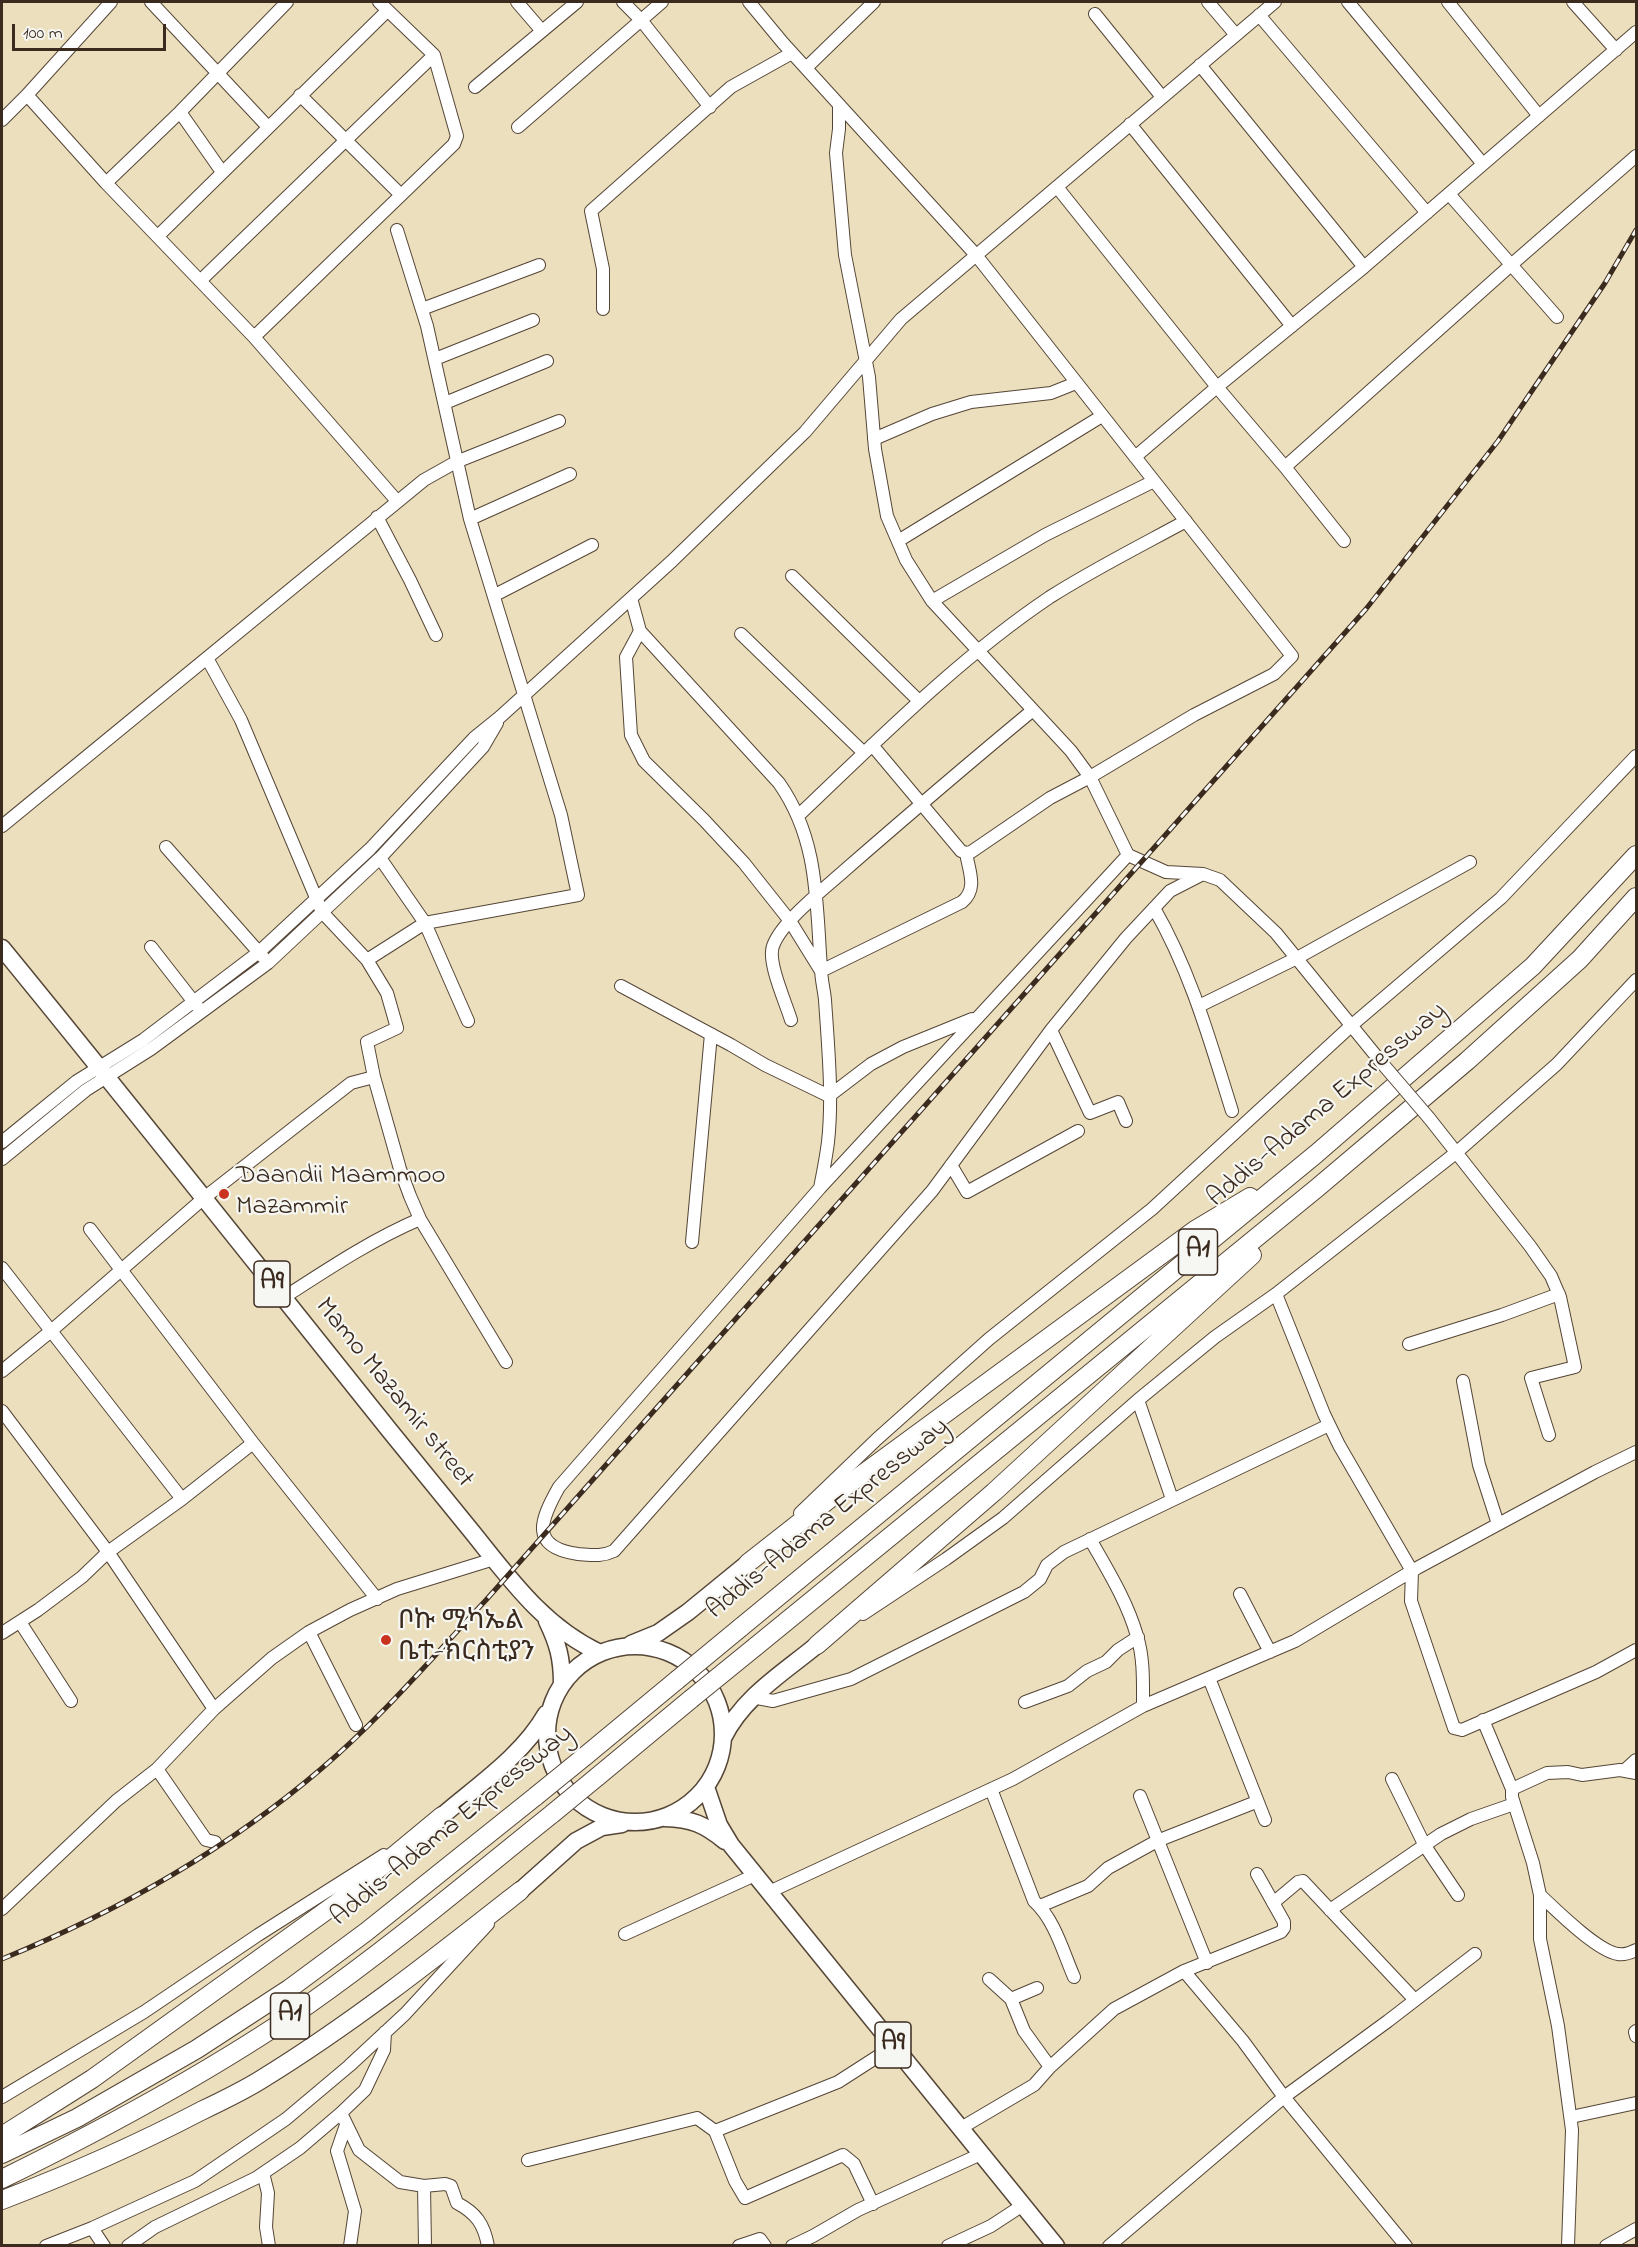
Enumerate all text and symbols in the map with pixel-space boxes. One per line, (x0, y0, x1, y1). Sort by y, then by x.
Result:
scale bar (15, 12, 170, 50)
text: 100 m (23, 21, 63, 47)
street label: Addis-Adama Expressway (1202, 996, 1454, 1216)
place label: Daandii Maammoo Mazammir (236, 1162, 445, 1225)
marker: Daandii Maammoo Mazammir (217, 1187, 231, 1201)
road number: A1 (1178, 1229, 1218, 1275)
road number: A9 (254, 1261, 290, 1307)
street label: Mamo Mazamir street (306, 1293, 480, 1495)
street label: Addis-Adama Expressway (701, 1412, 957, 1628)
place label: ቦኩ ሚካኤል ቤተ-ክርስቲያን (398, 1608, 534, 1671)
marker: ቦኩ ሚካኤል ቤተ-ክርስቲያን (379, 1633, 393, 1647)
street label: Addis-Adama Expressway (325, 1719, 581, 1935)
road number: A1 (270, 1993, 310, 2039)
road number: A9 (875, 2022, 911, 2068)

